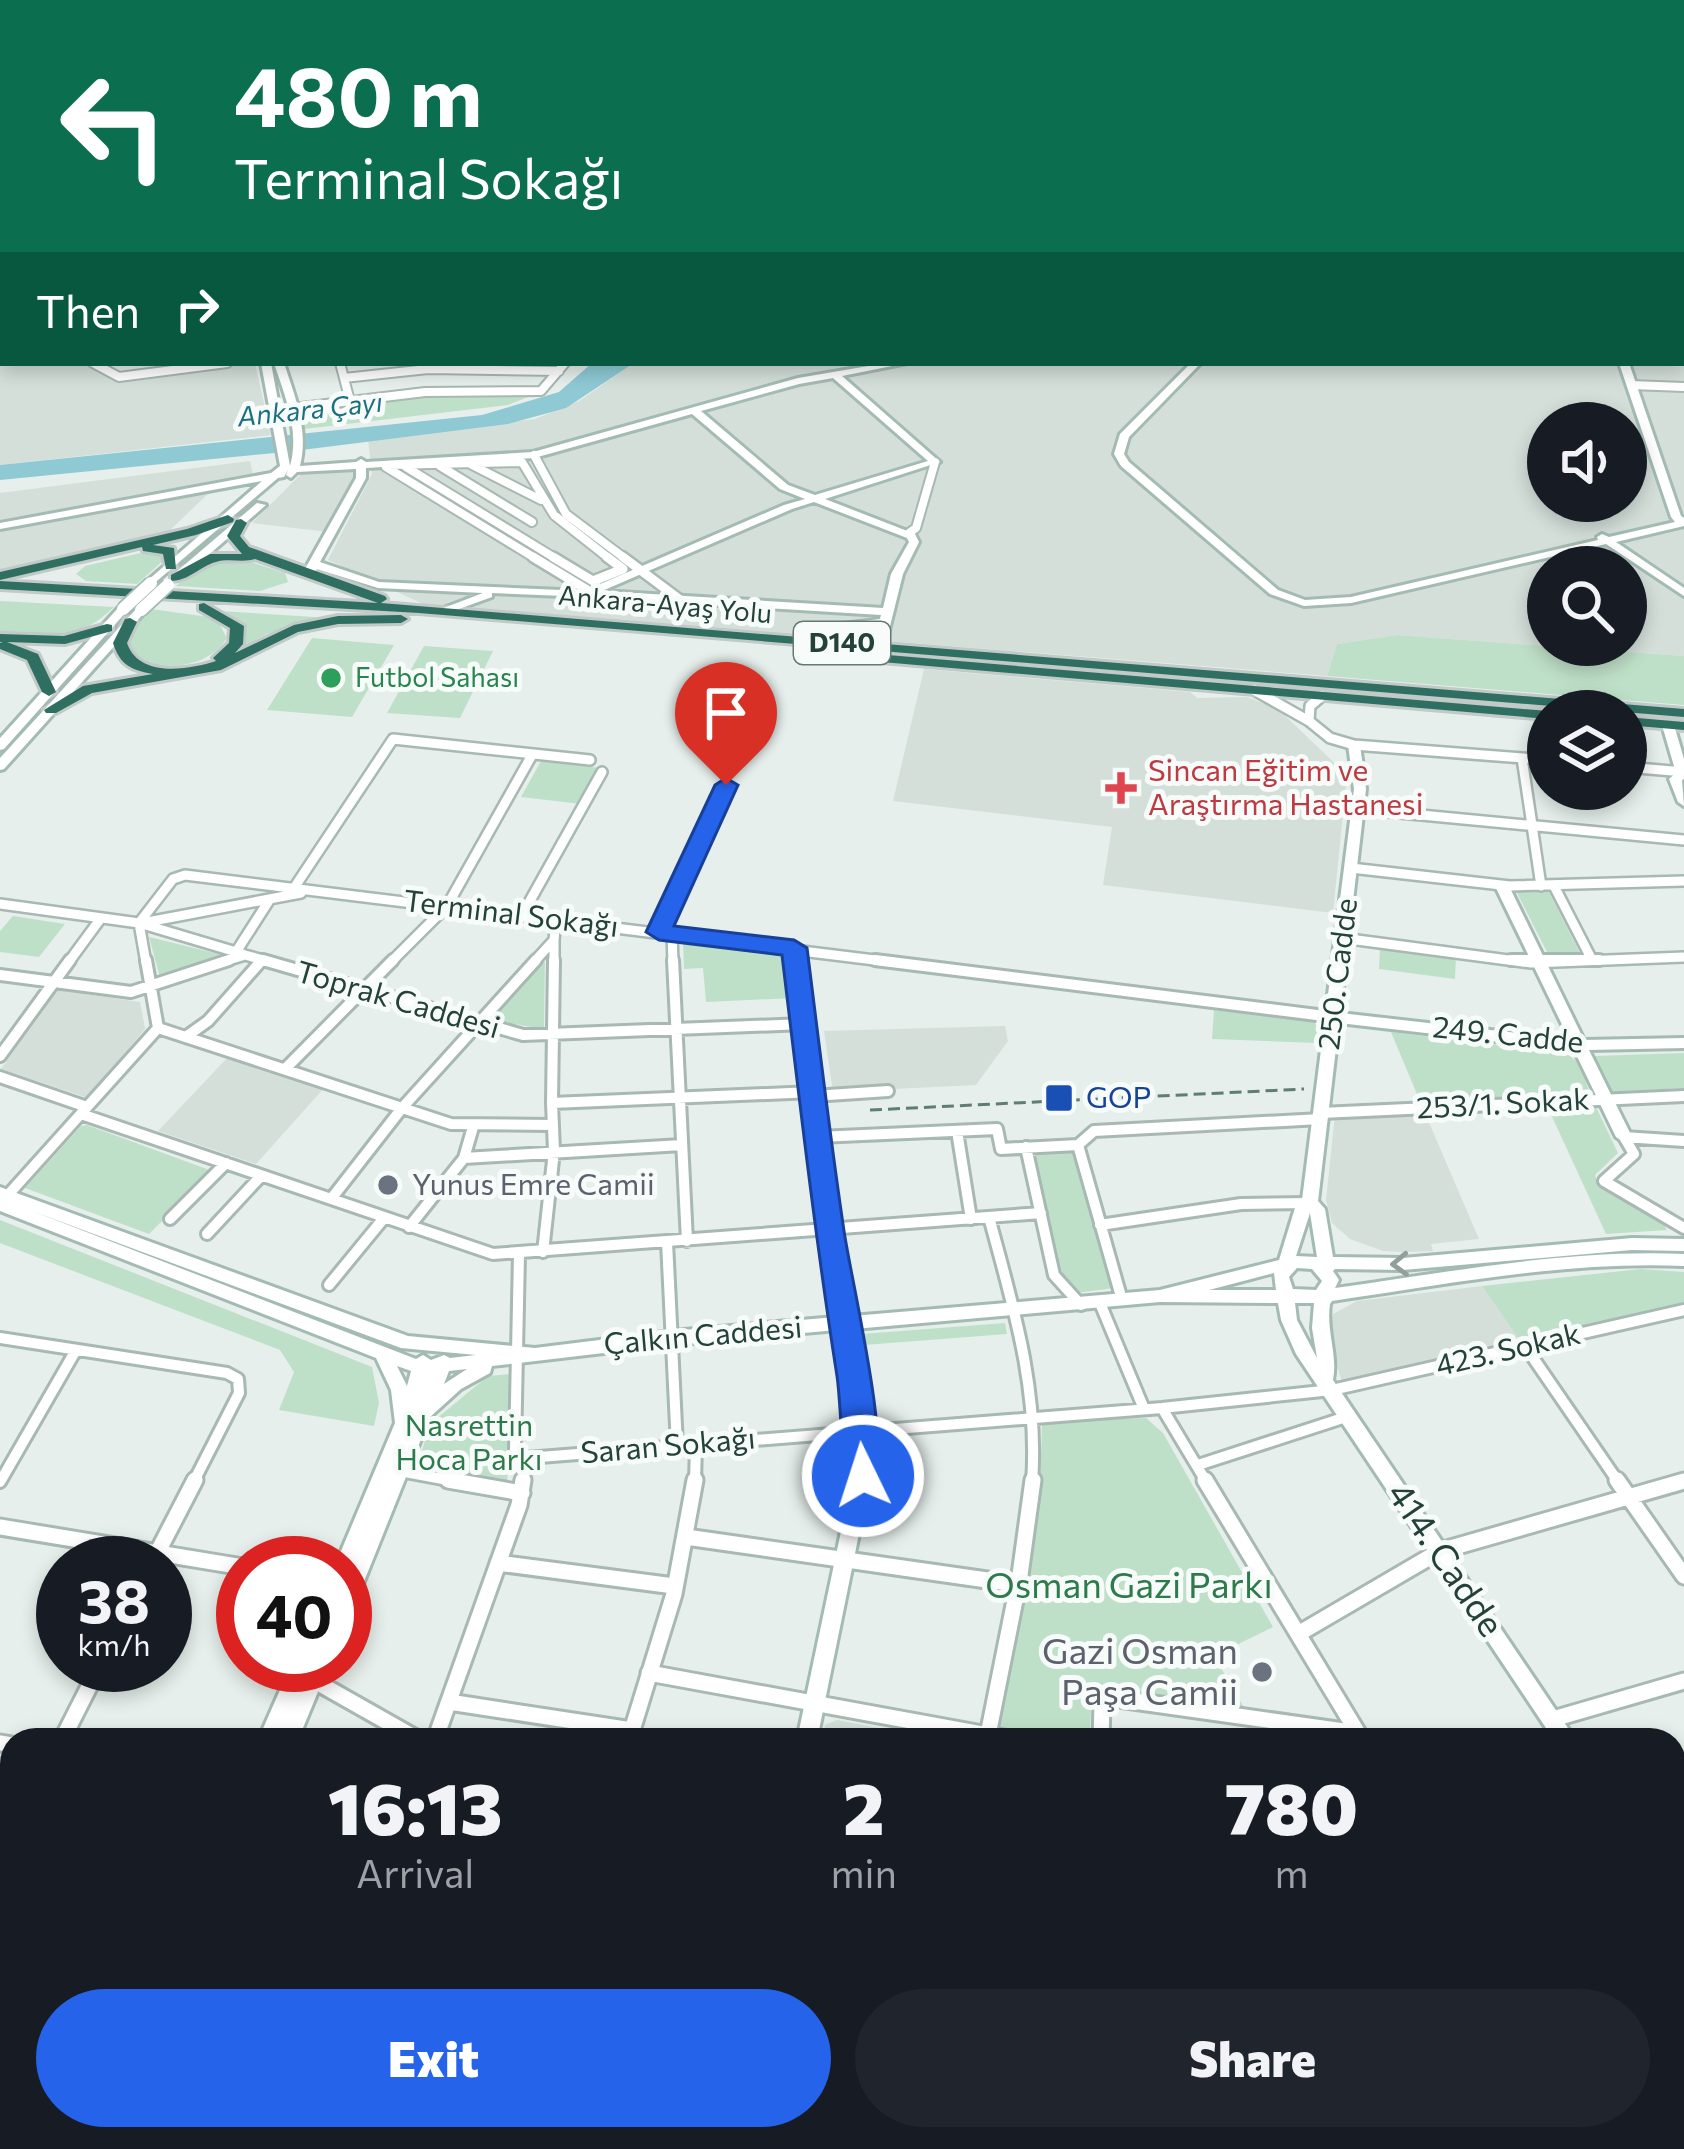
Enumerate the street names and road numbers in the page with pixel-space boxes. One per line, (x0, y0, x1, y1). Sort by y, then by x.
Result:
street label: Ankara-Ayaş Yolu (557, 578, 773, 629)
road number: D140 (794, 622, 890, 664)
street label: Terminal Sokağı (402, 880, 621, 943)
street label: 250. Cadde (1308, 896, 1363, 1052)
street label: Toprak Caddesi (293, 951, 505, 1044)
street label: 249. Cadde (1431, 1006, 1585, 1059)
street label: 253/1. Sokak (1415, 1078, 1590, 1125)
street label: Çalkın Caddesi (602, 1306, 803, 1361)
street label: 423. Sokak (1431, 1313, 1583, 1382)
street label: Saran Sokağı (579, 1417, 757, 1470)
street label: 414. Cadde (1380, 1472, 1515, 1643)

